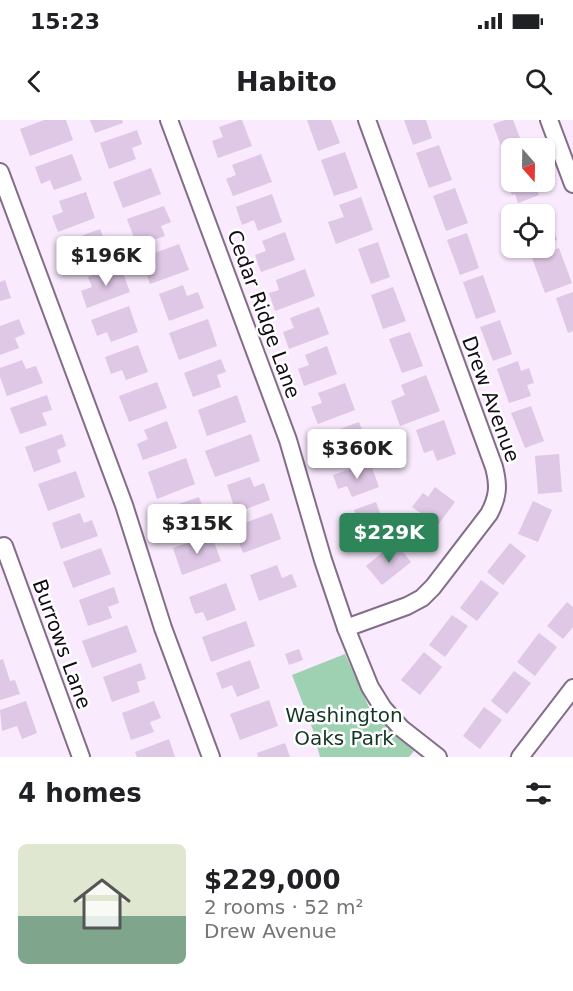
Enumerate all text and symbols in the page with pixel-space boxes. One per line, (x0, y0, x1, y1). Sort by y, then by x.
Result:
text: 15:23 (30, 9, 100, 34)
icon: back (18, 65, 51, 98)
icon: search (522, 65, 555, 98)
text: Habito (236, 66, 337, 97)
north arrow (501, 138, 555, 192)
map controls (501, 138, 555, 258)
button: locate (501, 204, 555, 258)
street label: Cedar Ridge Lane (222, 226, 306, 402)
pin: $196K (64, 236, 148, 287)
text: $196K (70, 243, 142, 267)
street label: Drew Avenue (457, 333, 525, 465)
pin: $360K (315, 429, 399, 480)
text: $360K (321, 436, 393, 460)
pin: $315K (155, 504, 239, 555)
text: $315K (161, 511, 233, 535)
pin: $229K (347, 513, 431, 564)
text: $229K (353, 520, 425, 544)
street label: Burrows Lane (27, 576, 97, 712)
park label: Washington Oaks Park (285, 703, 403, 750)
icon: filters (522, 777, 555, 810)
text: 4 homes (18, 778, 142, 808)
text: $229,000 (204, 865, 341, 895)
icon: home (66, 868, 138, 940)
text: 2 rooms · 52 m² (204, 895, 364, 919)
text: Drew Avenue (204, 919, 337, 943)

